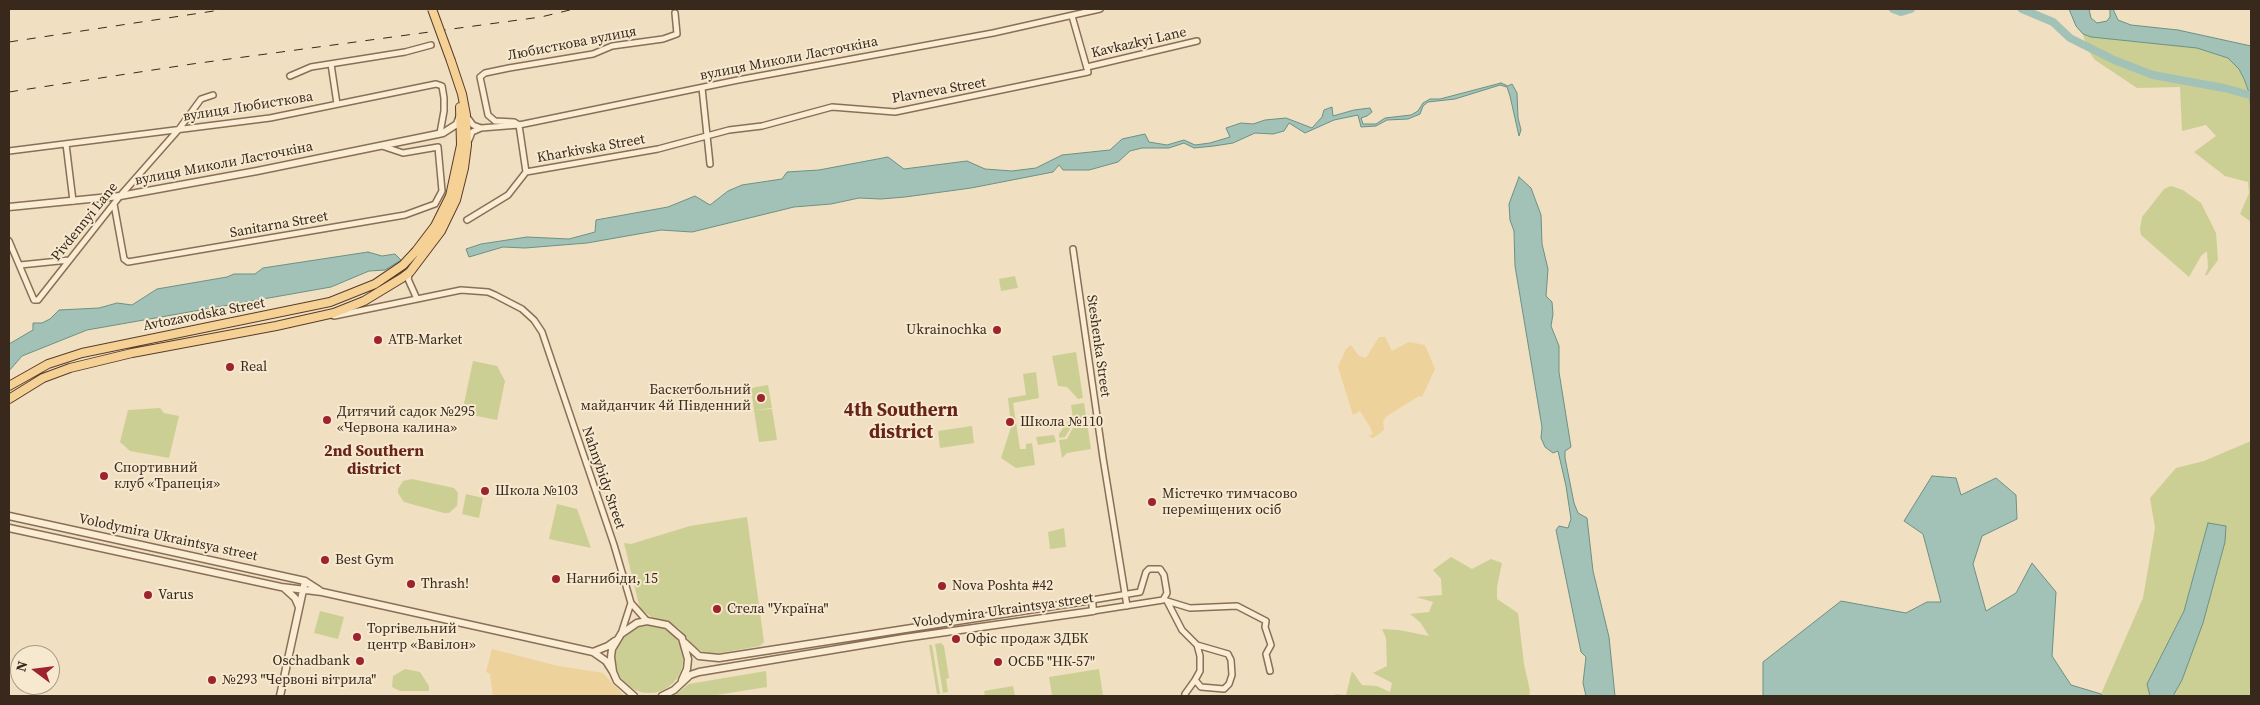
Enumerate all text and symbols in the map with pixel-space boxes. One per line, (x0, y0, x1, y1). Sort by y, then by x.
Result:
street label: Любисткова вулиця (506, 23, 638, 65)
street label: Kavkazkyi Lane (1090, 24, 1188, 62)
street label: вулиця Миколи Ласточкіна (699, 33, 879, 85)
street label: Plavneva Street (891, 74, 987, 108)
street label: вулиця Любисткова (182, 88, 314, 126)
street label: Kharkivska Street (536, 131, 646, 167)
street label: вулиця Миколи Ласточкіна (134, 138, 314, 190)
street label: Pivdennyi Lane (48, 179, 122, 265)
street label: Sanitarna Street (229, 208, 329, 242)
street label: Steshenka Street (1083, 294, 1113, 398)
street label: Avtozavodska Street (142, 295, 266, 335)
place label: Ukrainochka (906, 322, 987, 338)
marker: Ukrainochka (991, 324, 1003, 336)
place label: ATB-Market (388, 332, 462, 348)
marker: ATB-Market (372, 334, 384, 346)
place label: Real (240, 359, 267, 375)
marker: Real (224, 361, 236, 373)
place label: Баскетбольний майданчик 4й Південний (581, 382, 751, 414)
marker: Баскетбольний майданчик 4й Південний (755, 392, 767, 404)
district label: 4th Southern district (844, 400, 958, 444)
place label: Дитячий садок №295 «Червона калина» (337, 404, 475, 437)
marker: Дитячий садок №295 «Червона калина» (321, 414, 333, 426)
place label: Школа №110 (1020, 414, 1103, 430)
marker: Школа №110 (1004, 416, 1016, 428)
street label: Nahnybidy Street (578, 425, 628, 531)
district label: 2nd Southern district (324, 442, 424, 480)
place label: Спортивний клуб «Трапеція» (114, 460, 220, 492)
marker: Спортивний клуб «Трапеція» (98, 470, 110, 482)
place label: Школа №103 (495, 483, 578, 499)
marker: Школа №103 (479, 485, 491, 497)
place label: Містечко тимчасово переміщених осіб (1162, 486, 1297, 518)
marker: Містечко тимчасово переміщених осіб (1146, 496, 1158, 508)
street label: Volodymira Ukraintsya street (77, 511, 259, 565)
place label: Best Gym (335, 552, 394, 568)
marker: Best Gym (319, 554, 331, 566)
place label: Нагнибіди, 15 (566, 571, 658, 587)
marker: Нагнибіди, 15 (550, 573, 562, 585)
place label: Thrash! (421, 576, 469, 592)
marker: Thrash! (405, 578, 417, 590)
place label: Nova Poshta #42 (952, 578, 1053, 594)
marker: Nova Poshta #42 (936, 580, 948, 592)
place label: Varus (158, 587, 194, 603)
marker: Varus (142, 589, 154, 601)
street label: Volodymira Ukraintsya street (912, 590, 1094, 632)
place label: Стела "Україна" (727, 601, 829, 617)
marker: Стела "Україна" (711, 603, 723, 615)
place label: Торгівельний центр «Вавілон» (367, 621, 476, 654)
marker: Торгівельний центр «Вавілон» (351, 631, 363, 643)
place label: Офіс продаж ЗДБК (966, 631, 1088, 647)
marker: Офіс продаж ЗДБК (950, 633, 962, 645)
north arrow (10, 645, 60, 695)
place label: Oschadbank (273, 653, 350, 669)
place label: ОСББ "НК-57" (1008, 654, 1095, 670)
marker: Oschadbank (354, 655, 366, 667)
marker: ОСББ "НК-57" (992, 656, 1004, 668)
text: N (10, 659, 32, 674)
place label: №293 "Червоні вітрила" (222, 672, 376, 688)
marker: №293 "Червоні вітрила" (206, 674, 218, 686)

